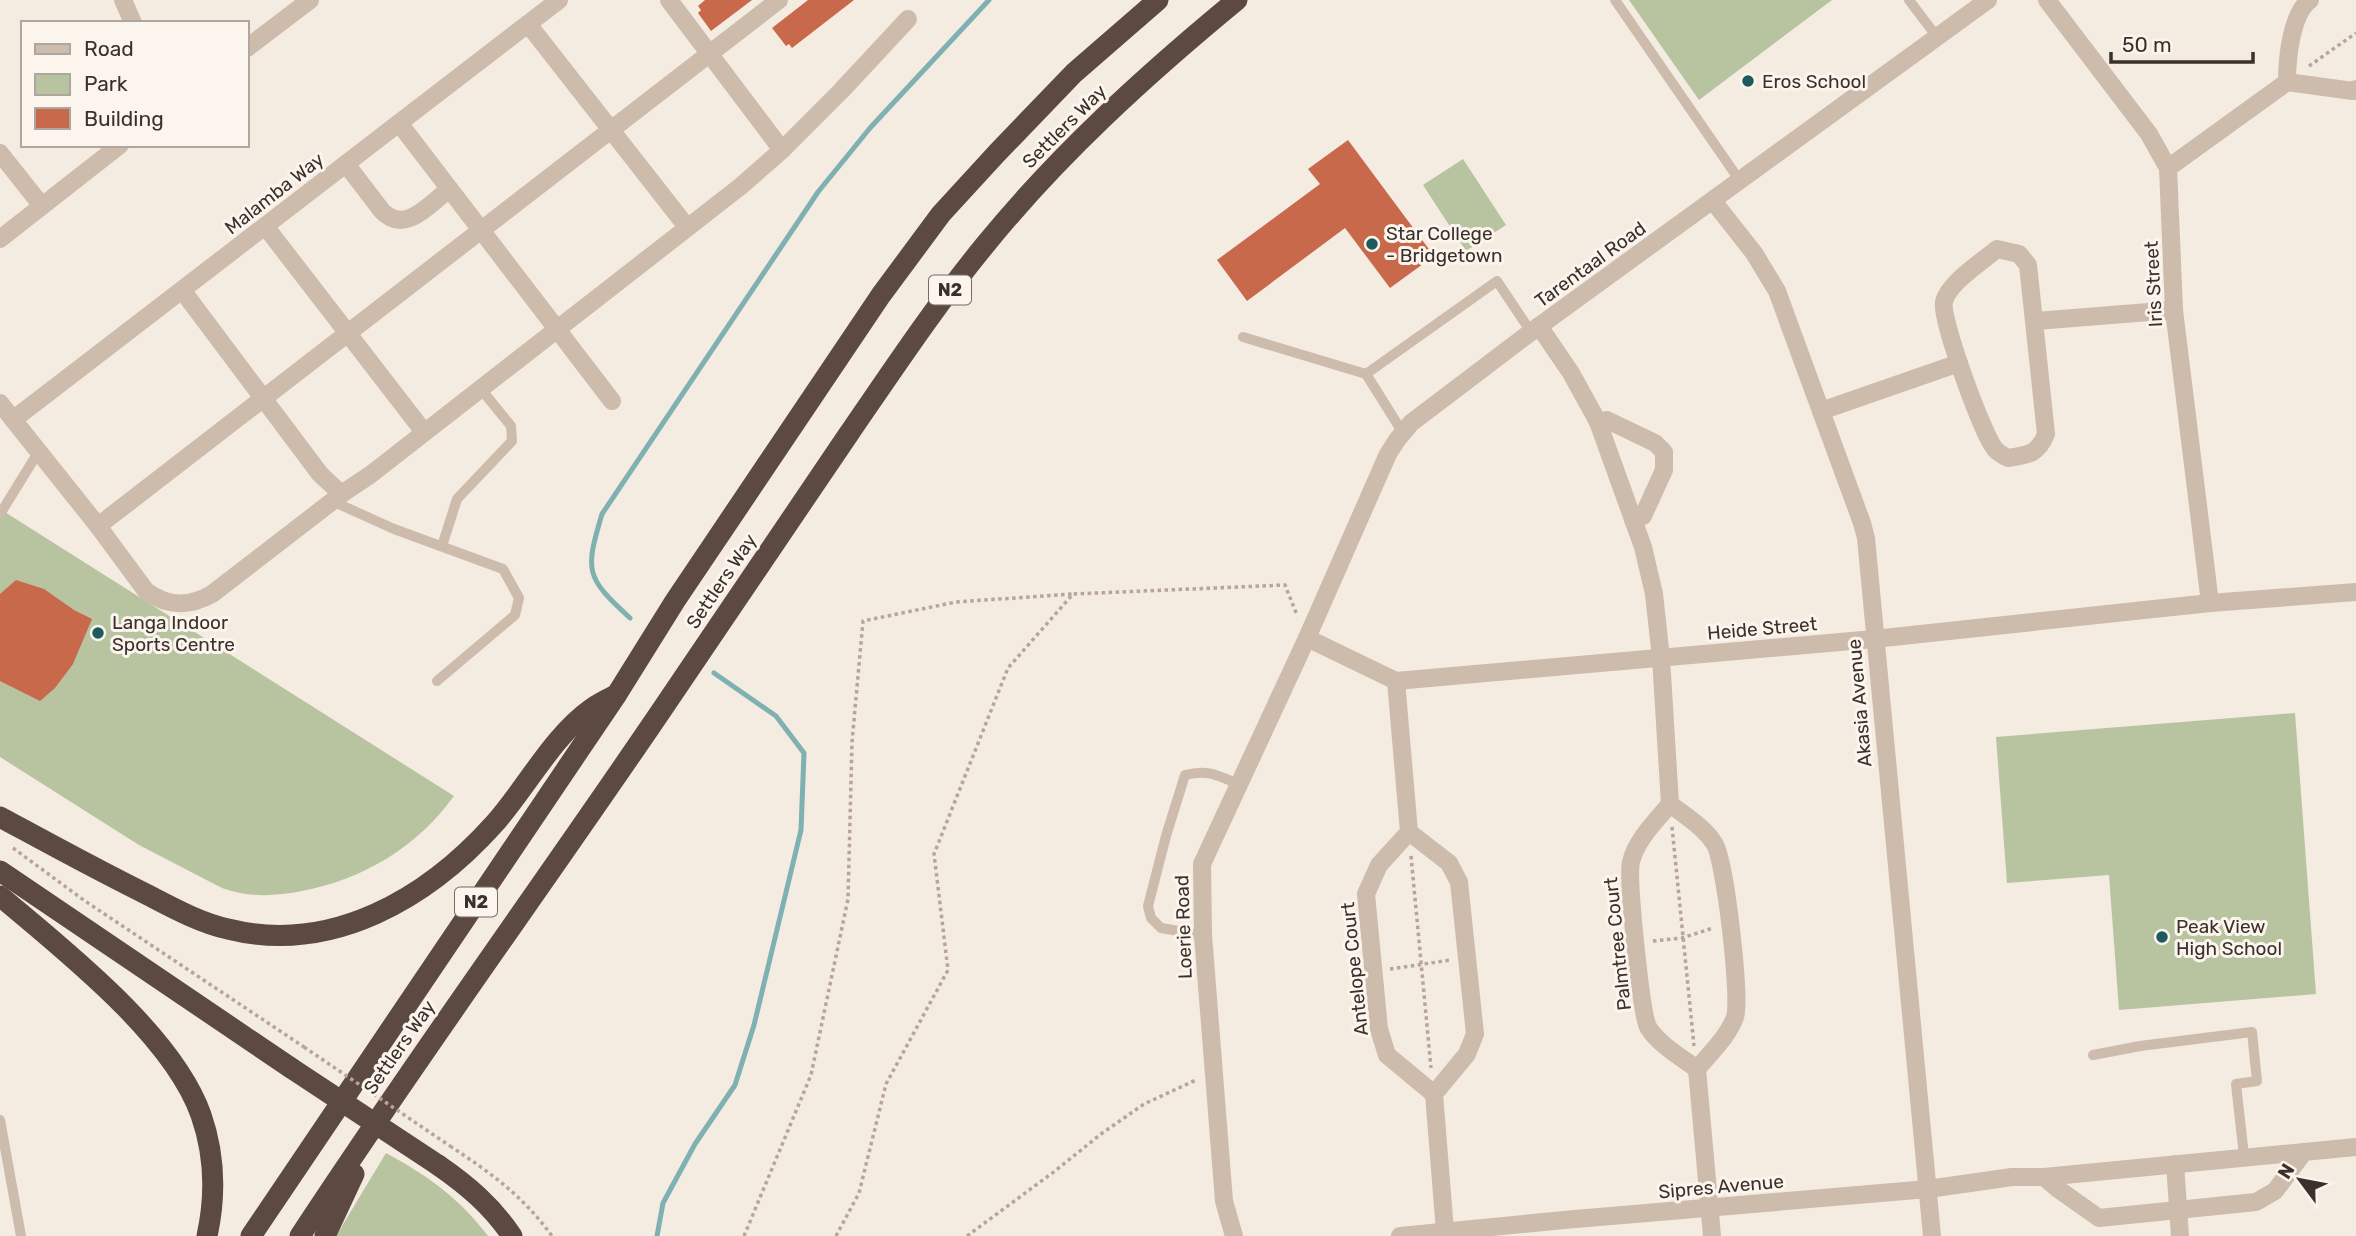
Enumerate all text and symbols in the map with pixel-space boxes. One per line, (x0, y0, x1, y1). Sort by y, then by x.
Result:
legend (21, 21, 248, 147)
scale bar (2111, 21, 2253, 65)
text: 50 m (2122, 32, 2172, 57)
text: Road (84, 36, 134, 61)
place label: Eros School (1762, 70, 1866, 93)
text: Park (84, 71, 128, 96)
marker: Eros School (1740, 73, 1756, 89)
street label: Settlers Way (1018, 80, 1111, 173)
text: Building (84, 106, 164, 131)
street label: Malamba Way (220, 148, 328, 239)
street label: Tarentaal Road (1530, 216, 1650, 312)
place label: Star College - Bridgetown (1386, 222, 1502, 267)
marker: Star College - Bridgetown (1364, 236, 1380, 252)
street label: Iris Street (2140, 240, 2167, 328)
road number: N2 (929, 276, 971, 304)
street label: Settlers Way (681, 530, 762, 633)
place label: Langa Indoor Sports Centre (112, 611, 235, 656)
street label: Heide Street (1706, 612, 1819, 645)
marker: Langa Indoor Sports Centre (90, 625, 106, 641)
street label: Akasia Avenue (1842, 638, 1877, 768)
street label: Loerie Road (1170, 875, 1197, 979)
street label: Palmtree Court (1599, 876, 1636, 1012)
road number: N2 (455, 888, 497, 917)
street label: Antelope Court (1336, 901, 1373, 1037)
place label: Peak View High School (2176, 915, 2282, 960)
marker: Peak View High School (2154, 929, 2170, 945)
street label: Settlers Way (359, 996, 440, 1099)
north arrow (2265, 1145, 2335, 1215)
text: N (2273, 1159, 2299, 1183)
street label: Sipres Avenue (1657, 1170, 1785, 1203)

